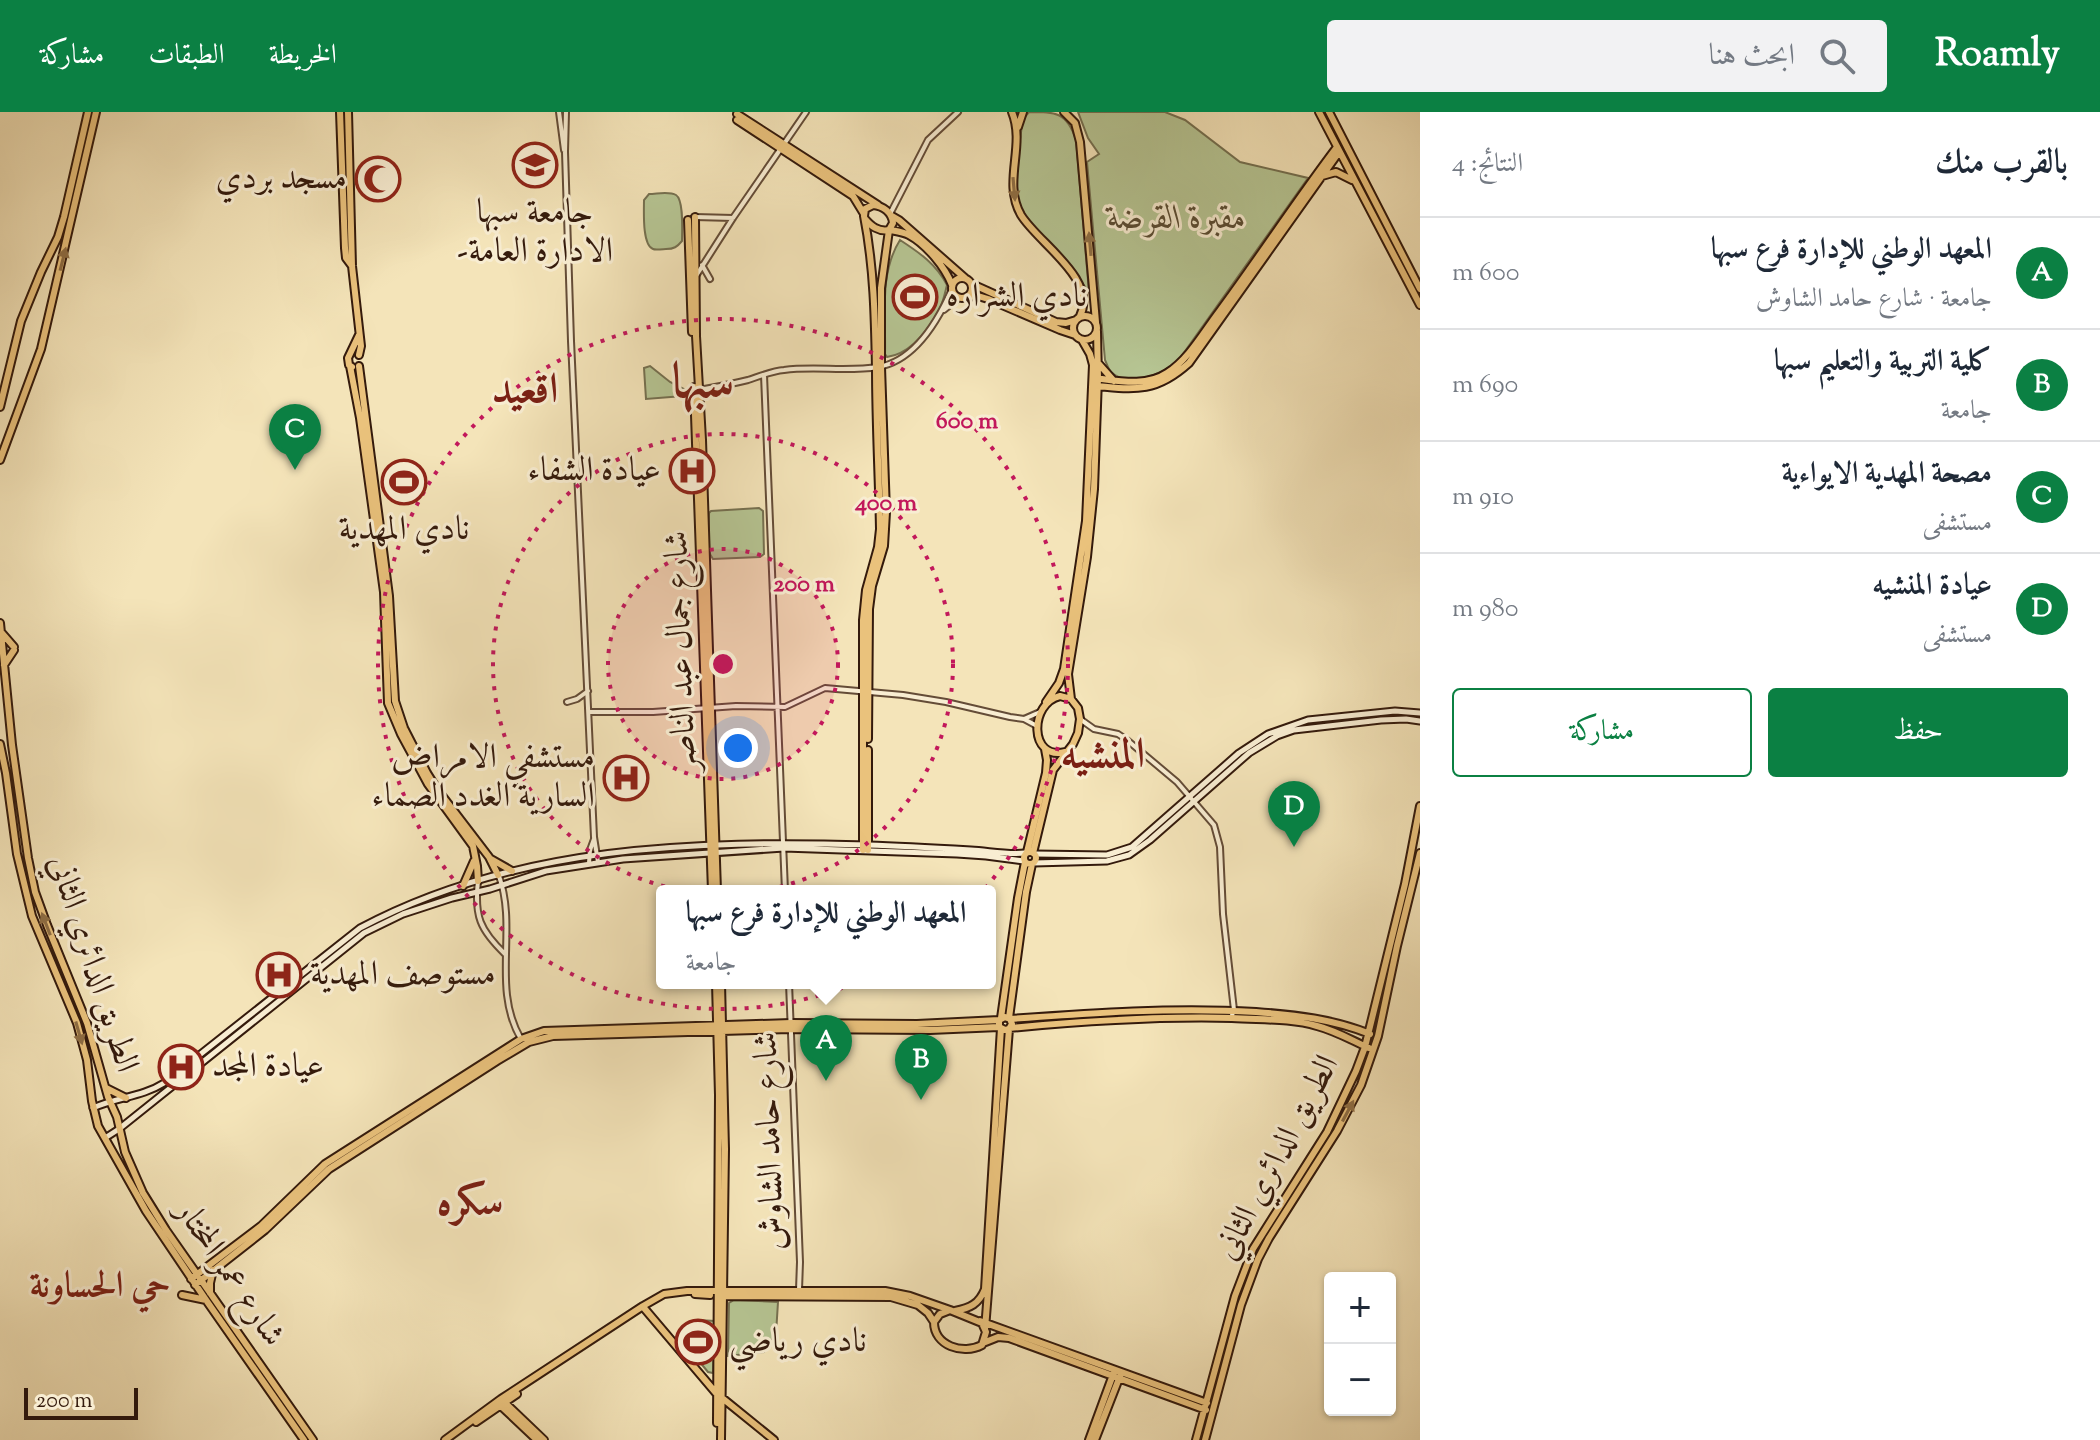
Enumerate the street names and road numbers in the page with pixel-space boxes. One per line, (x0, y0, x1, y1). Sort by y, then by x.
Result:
street label: شارع جمال عبد الناصر (653, 530, 712, 775)
street label: الطريق الدائري الثاني (34, 849, 150, 1079)
street label: شارع حامد الشاوش (743, 1031, 800, 1251)
street label: الطريق الدائري الثاني (1203, 1047, 1353, 1269)
street label: شارع عمر المختار (159, 1188, 296, 1358)

